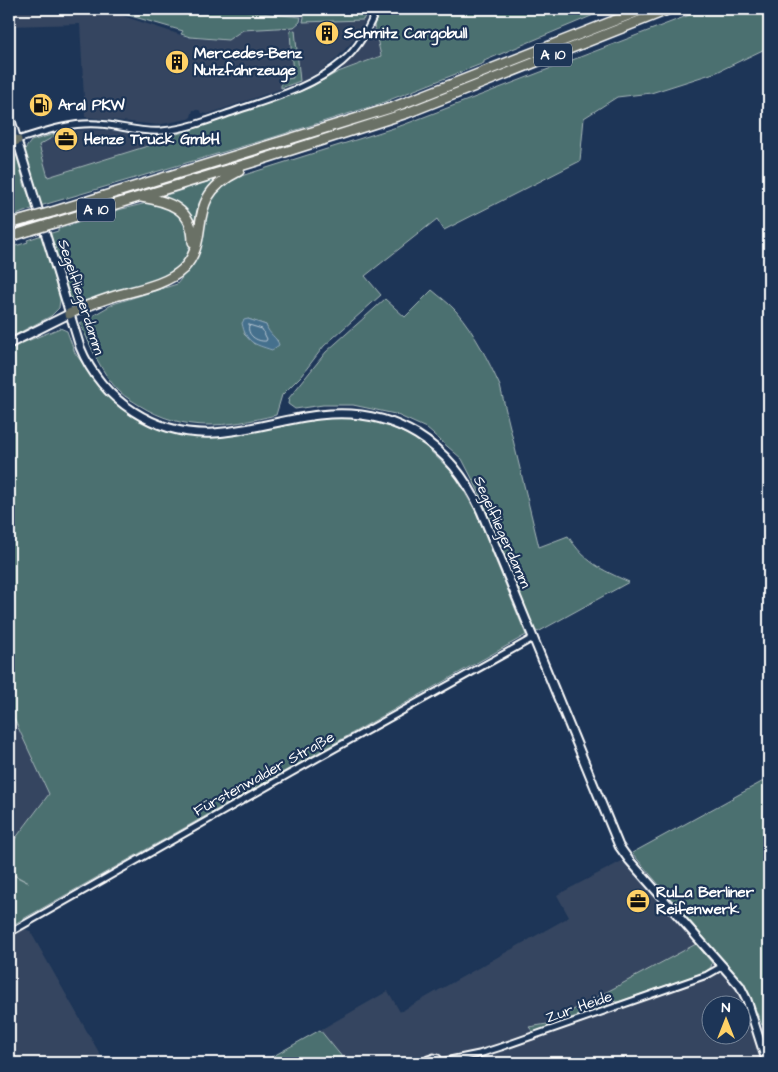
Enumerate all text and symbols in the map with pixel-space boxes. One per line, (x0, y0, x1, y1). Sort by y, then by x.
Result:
building icon: Schmitz Cargobull (314, 20, 340, 46)
place label: Schmitz Cargobull (343, 23, 468, 46)
place label: Mercedes-Benz Nutzfahrzeuge (194, 43, 303, 83)
road number: A 10 (534, 44, 572, 66)
building icon: Mercedes-Benz Nutzfahrzeuge (164, 49, 190, 75)
fuel station icon: Aral PKW (28, 92, 54, 118)
place label: Aral PKW (58, 95, 126, 116)
office icon: Henze Truck GmbH (53, 126, 79, 152)
place label: Henze Truck GmbH (84, 129, 220, 150)
road number: A 10 (77, 198, 115, 222)
street label: Segelfliegerdamm (51, 236, 110, 358)
street label: Segelfliegerdamm (467, 473, 536, 592)
street label: Fürstenwalder Straße (190, 726, 338, 822)
place label: RuLa Berliner Reifenwerk (656, 882, 755, 920)
office icon: RuLa Berliner Reifenwerk (625, 888, 651, 914)
street label: Zur Heide (543, 986, 615, 1028)
north arrow (700, 994, 750, 1044)
text: N (722, 998, 731, 1018)

